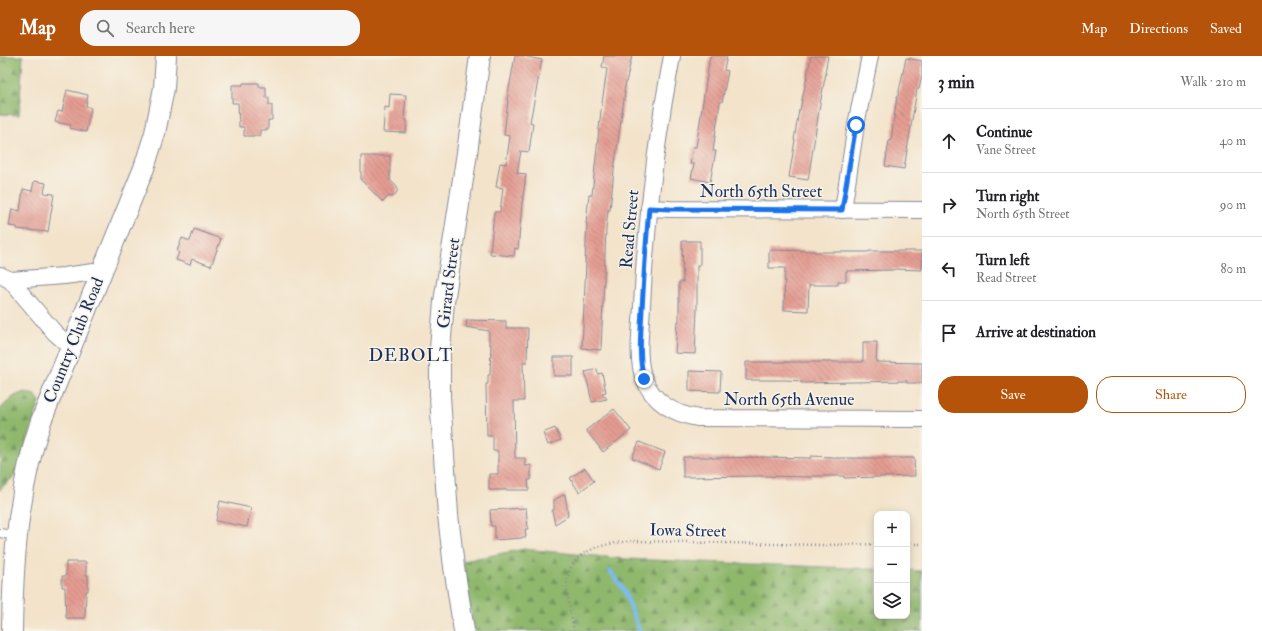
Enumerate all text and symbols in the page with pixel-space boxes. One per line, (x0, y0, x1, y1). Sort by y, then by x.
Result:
search box (80, 10, 360, 46)
text: Map (20, 16, 56, 40)
icon: search (94, 17, 116, 39)
text: Search here (126, 19, 195, 38)
text: Map (1081, 20, 1107, 37)
text: Directions (1129, 20, 1188, 37)
text: Saved (1210, 20, 1242, 37)
text: 3 min (938, 72, 975, 93)
text: Walk · 210 m (1180, 74, 1246, 90)
route start (847, 116, 865, 134)
text: Continue (976, 123, 1032, 142)
icon: ahead (938, 130, 960, 152)
text: 40 m (1220, 133, 1246, 149)
text: Vane Street (976, 142, 1036, 158)
street label: North 65th Street (700, 181, 823, 202)
text: Turn right (976, 187, 1039, 206)
street label: Read Street (616, 188, 643, 269)
icon: right (938, 194, 960, 216)
text: 90 m (1220, 197, 1246, 213)
text: North 65th Street (976, 206, 1070, 222)
street label: Girard Street (433, 236, 465, 330)
text: Turn left (976, 251, 1030, 270)
icon: left (938, 258, 960, 280)
text: 80 m (1220, 261, 1246, 277)
text: Read Street (976, 270, 1036, 286)
street label: Country Club Road (39, 274, 109, 407)
icon: arrive (938, 322, 960, 344)
text: Arrive at destination (976, 323, 1096, 342)
district label: DEBOLT (369, 344, 454, 367)
route end (635, 370, 653, 388)
button: Save (938, 376, 1088, 413)
button: Share (1096, 376, 1246, 413)
street label: North 65th Avenue (724, 389, 854, 410)
map controls (874, 511, 910, 619)
button: + (874, 511, 910, 547)
street label: Iowa Street (649, 519, 727, 542)
button: − (874, 547, 910, 583)
button: layers (874, 583, 910, 619)

